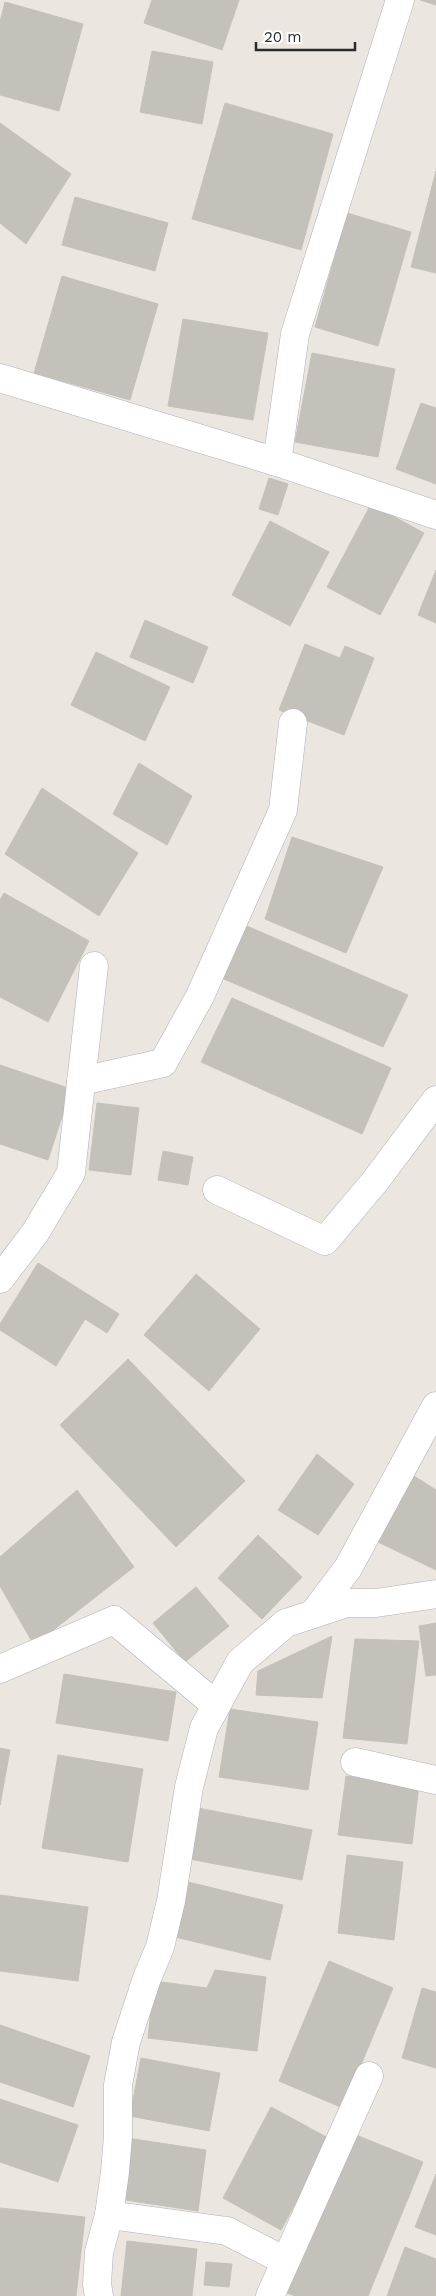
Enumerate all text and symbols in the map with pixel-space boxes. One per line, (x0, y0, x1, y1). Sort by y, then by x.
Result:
scale bar (256, 20, 355, 52)
text: 20 m (264, 28, 302, 46)

